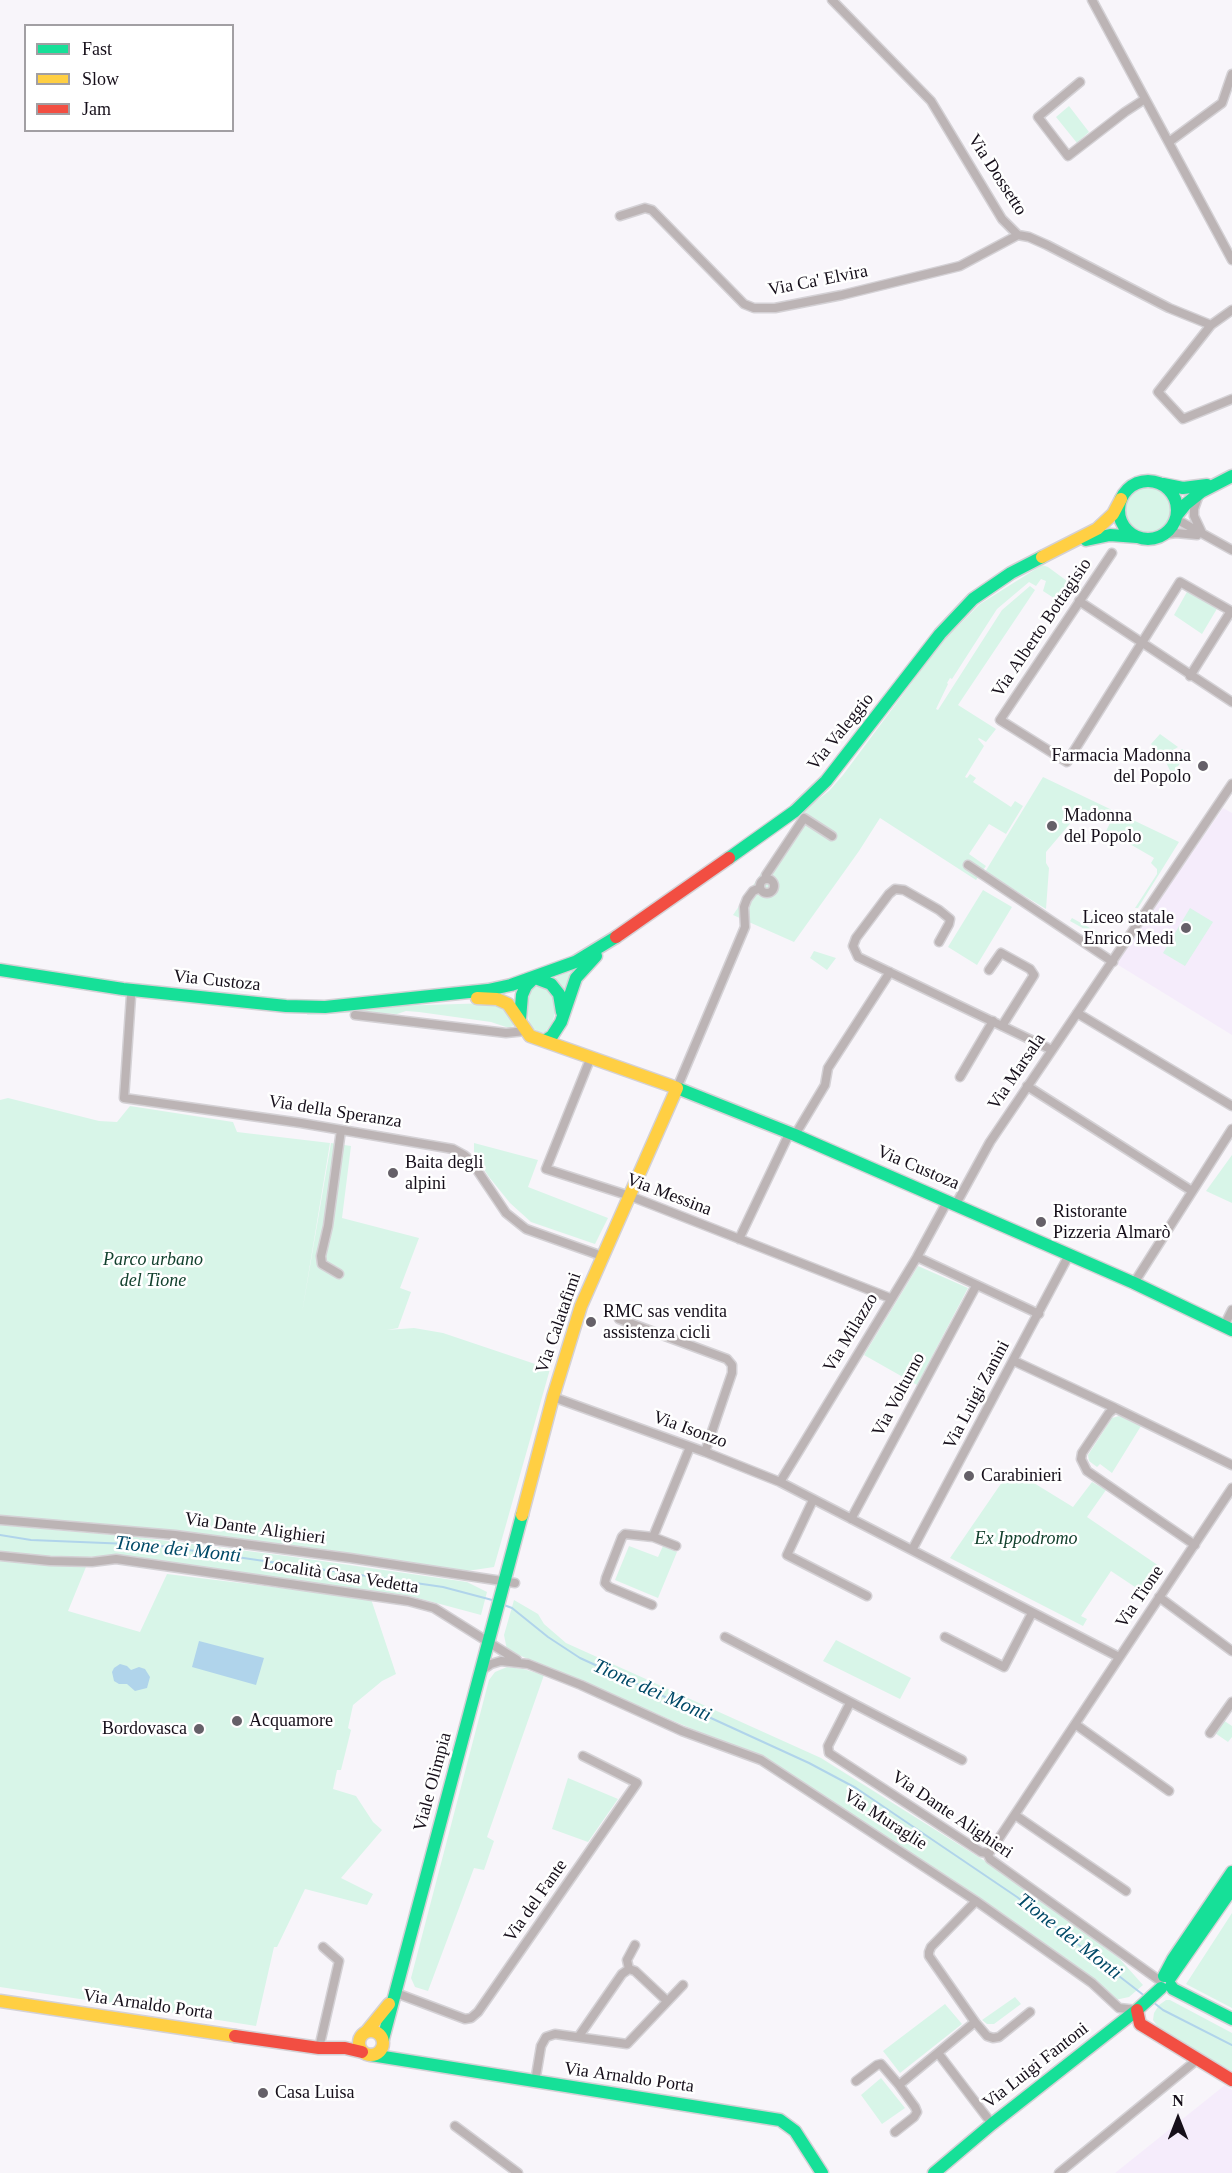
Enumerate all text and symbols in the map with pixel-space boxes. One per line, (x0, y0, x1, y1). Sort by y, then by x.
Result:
legend (24, 24, 234, 132)
text: Fast (82, 39, 112, 59)
text: Slow (82, 69, 119, 89)
text: Jam (82, 99, 111, 119)
street label: Via Dossetto (963, 130, 1031, 220)
street label: Via Ca' Elvira (766, 261, 870, 301)
street label: Via Alberto Bottagisio (988, 554, 1096, 702)
street label: Via Valeggio (803, 689, 879, 775)
place label: Farmacia Madonna del Popolo (1052, 745, 1191, 788)
marker: Farmacia Madonna del Popolo (1196, 759, 1210, 773)
place label: Madonna del Popolo (1064, 805, 1142, 848)
marker: Madonna del Popolo (1045, 819, 1059, 833)
place label: Liceo statale Enrico Medi (1083, 907, 1174, 950)
marker: Liceo statale Enrico Medi (1179, 921, 1193, 935)
street label: Via Custoza (172, 966, 262, 996)
street label: Via Marsala (984, 1030, 1050, 1114)
street label: Via della Speranza (267, 1091, 403, 1133)
street label: Via Custoza (874, 1141, 962, 1195)
place label: Baita degli alpini (405, 1152, 483, 1194)
marker: Baita degli alpini (386, 1166, 400, 1180)
street label: Via Messina (623, 1169, 715, 1221)
place label: Ristorante Pizzeria Almarò (1053, 1201, 1170, 1244)
marker: Ristorante Pizzeria Almarò (1034, 1215, 1048, 1229)
park label: Parco urbano del Tione (103, 1249, 203, 1292)
street label: Via Calatafimi (532, 1270, 586, 1376)
street label: Via Milazzo (819, 1290, 883, 1376)
place label: RMC sas vendita assistenza cicli (603, 1301, 727, 1344)
marker: RMC sas vendita assistenza cicli (584, 1315, 598, 1329)
street label: Via Luigi Zanini (939, 1337, 1015, 1453)
street label: Via Volturno (868, 1349, 930, 1441)
street label: Via Isonzo (650, 1407, 730, 1453)
place label: Carabinieri (981, 1465, 1062, 1487)
marker: Carabinieri (962, 1469, 976, 1483)
street label: Via Dante Alighieri (183, 1508, 327, 1550)
park label: Ex Ippodromo (975, 1528, 1077, 1550)
water label: Tione dei Monti (114, 1531, 242, 1569)
street label: Località Casa Vedetta (262, 1553, 420, 1599)
street label: Via Tione (1111, 1562, 1169, 1632)
water label: Tione dei Monti (589, 1654, 715, 1728)
place label: Acquamore (249, 1710, 333, 1732)
marker: Acquamore (230, 1714, 244, 1728)
place label: Bordovasca (102, 1718, 187, 1740)
marker: Bordovasca (192, 1722, 206, 1736)
street label: Viale Olimpia (409, 1730, 457, 1834)
street label: Via Dante Alighieri (887, 1766, 1017, 1864)
street label: Via Muraglie (839, 1785, 931, 1855)
street label: Via del Fante (500, 1856, 572, 1946)
water label: Tione dei Monti (1012, 1889, 1126, 1985)
street label: Via Arnaldo Porta (82, 1985, 214, 2025)
street label: Via Luigi Fantoni (979, 2018, 1093, 2114)
street label: Via Arnaldo Porta (563, 2058, 695, 2098)
place label: Casa Luisa (275, 2082, 354, 2104)
marker: Casa Luisa (256, 2086, 270, 2100)
north arrow (1148, 2089, 1208, 2149)
text: N (1172, 2092, 1184, 2109)

